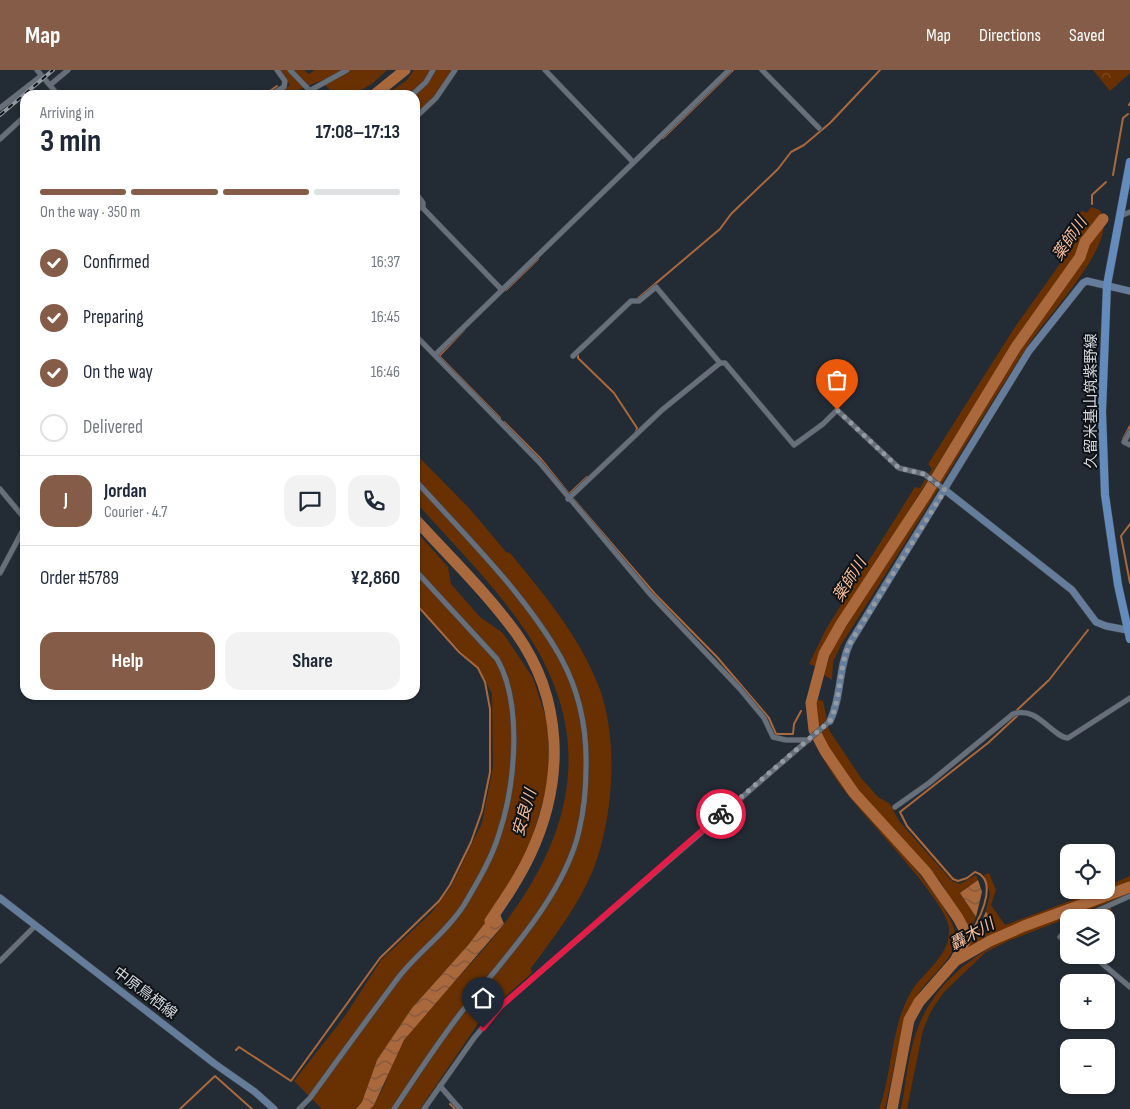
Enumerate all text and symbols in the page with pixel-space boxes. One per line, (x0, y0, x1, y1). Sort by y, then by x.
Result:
text: Map (25, 21, 60, 50)
text: Map (926, 25, 951, 46)
text: Directions (979, 25, 1041, 46)
text: Saved (1069, 25, 1105, 46)
text: Arriving in (40, 104, 94, 123)
text: 17:08–17:13 (315, 121, 400, 144)
text: 3 min (40, 122, 101, 161)
text: On the way · 350 m (40, 203, 140, 222)
water label: 薬師川 (1049, 212, 1092, 264)
icon: check (40, 249, 68, 277)
text: Confirmed (83, 251, 150, 274)
text: 16:37 (371, 253, 400, 272)
icon: check (40, 304, 68, 332)
text: Preparing (83, 306, 144, 329)
text: 16:45 (371, 308, 400, 327)
street label: 久留米基山筑紫野線 (1082, 333, 1101, 469)
icon: check (40, 359, 68, 387)
pin (816, 359, 858, 410)
text: On the way (83, 361, 153, 384)
text: 16:46 (371, 363, 400, 382)
icon: bag (823, 366, 851, 394)
text: Delivered (83, 416, 143, 439)
button: chat (284, 475, 336, 527)
button: phone (348, 475, 400, 527)
text: Jordan (104, 480, 147, 503)
text: J (64, 489, 68, 512)
text: Courier · 4.7 (104, 503, 167, 522)
water label: 薬師川 (829, 553, 872, 605)
text: Order #5789 (40, 567, 119, 590)
text: ¥2,860 (350, 567, 400, 590)
button: Help (40, 632, 215, 690)
button: Share (225, 632, 400, 690)
water label: 安良川 (509, 785, 541, 839)
courier (696, 789, 746, 839)
icon: bike (707, 800, 735, 828)
map controls (1060, 844, 1115, 1094)
button: locate (1060, 844, 1115, 899)
button: layers (1060, 909, 1115, 964)
water label: 轟木川 (946, 914, 999, 955)
street label: 中原鳥栖線 (109, 963, 181, 1023)
button: + (1060, 974, 1115, 1029)
pin (462, 977, 504, 1028)
icon: home (469, 984, 497, 1012)
button: − (1060, 1039, 1115, 1094)

